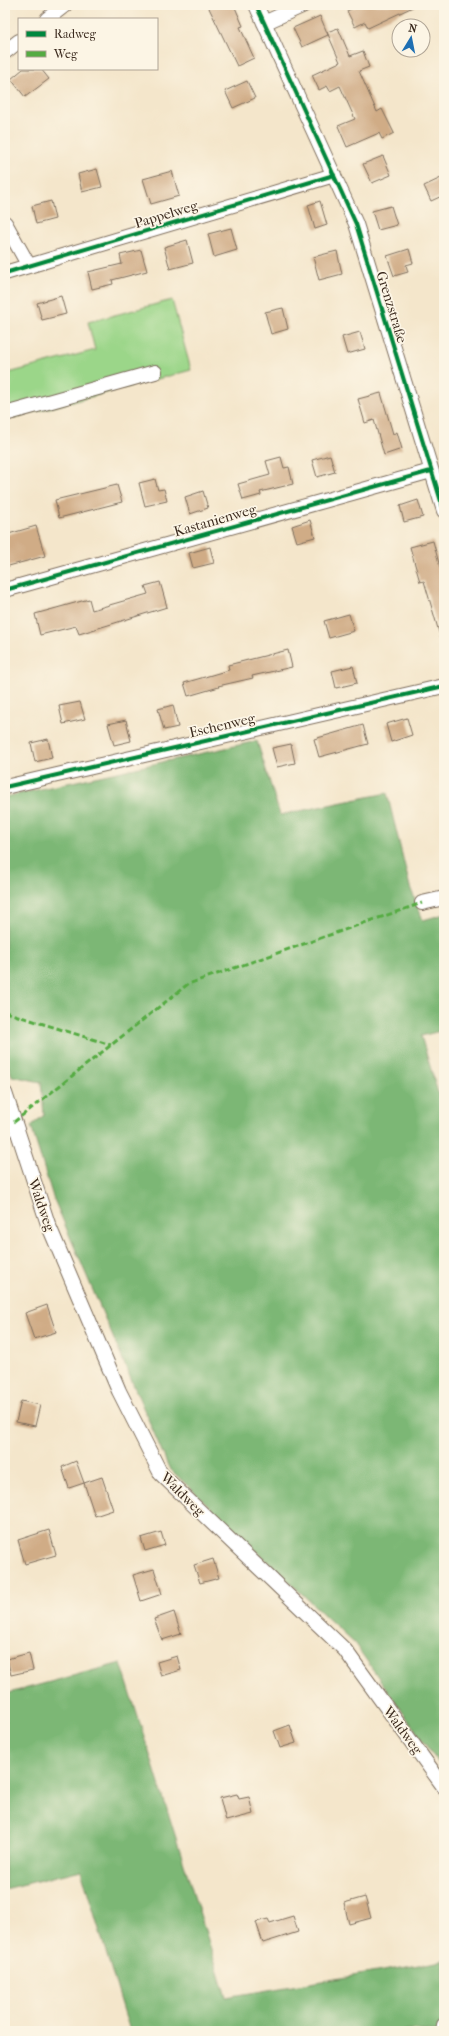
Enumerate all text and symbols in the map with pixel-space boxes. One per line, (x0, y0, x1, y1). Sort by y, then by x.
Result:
legend (18, 18, 158, 70)
north arrow (391, 18, 431, 58)
text: N (407, 22, 419, 36)
text: Radweg (54, 27, 97, 41)
text: Weg (53, 47, 78, 61)
street label: Pappelweg (133, 197, 200, 232)
street label: Grenzstraße (373, 269, 411, 345)
street label: Kastanienweg (172, 500, 259, 540)
street label: Eschenweg (188, 710, 257, 741)
street label: Waldweg (24, 1175, 59, 1234)
street label: Waldweg (156, 1468, 209, 1520)
street label: Waldweg (379, 1702, 426, 1758)

